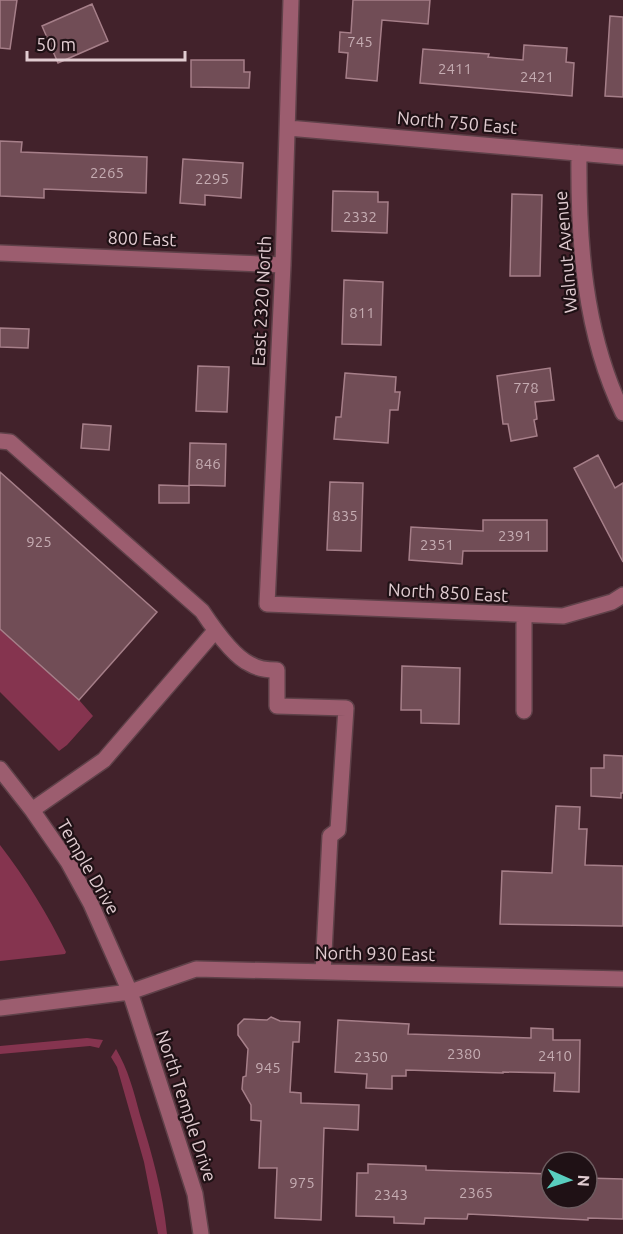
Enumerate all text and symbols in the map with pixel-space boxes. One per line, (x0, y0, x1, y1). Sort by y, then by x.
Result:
scale bar (27, 24, 184, 62)
house number: 745 (347, 33, 373, 50)
text: 50 m (36, 34, 76, 54)
house number: 2411 (438, 60, 472, 77)
house number: 2421 (520, 68, 554, 85)
street label: North 750 East (396, 107, 518, 137)
house number: 2265 (90, 164, 124, 181)
house number: 2295 (195, 170, 229, 187)
street label: Walnut Avenue (550, 190, 580, 314)
house number: 2332 (343, 208, 377, 225)
street label: 800 East (107, 227, 177, 249)
street label: East 2320 North (248, 235, 274, 367)
house number: 811 (349, 304, 375, 321)
house number: 778 (513, 379, 539, 396)
house number: 846 (195, 455, 221, 472)
house number: 835 (332, 507, 358, 524)
house number: 2391 (498, 527, 532, 544)
house number: 925 (26, 533, 52, 550)
house number: 2351 (420, 536, 454, 553)
street label: North 850 East (387, 579, 509, 605)
street label: Temple Drive (54, 815, 124, 918)
street label: North 930 East (315, 942, 435, 964)
street label: North Temple Drive (153, 1027, 221, 1184)
house number: 2380 (447, 1045, 481, 1062)
house number: 2410 (538, 1047, 572, 1064)
house number: 2350 (354, 1048, 388, 1065)
house number: 945 (255, 1059, 281, 1076)
north arrow (539, 1150, 599, 1210)
house number: 975 (289, 1174, 315, 1191)
text: N (575, 1174, 593, 1187)
house number: 2365 (459, 1184, 493, 1201)
house number: 2343 (374, 1186, 408, 1203)

